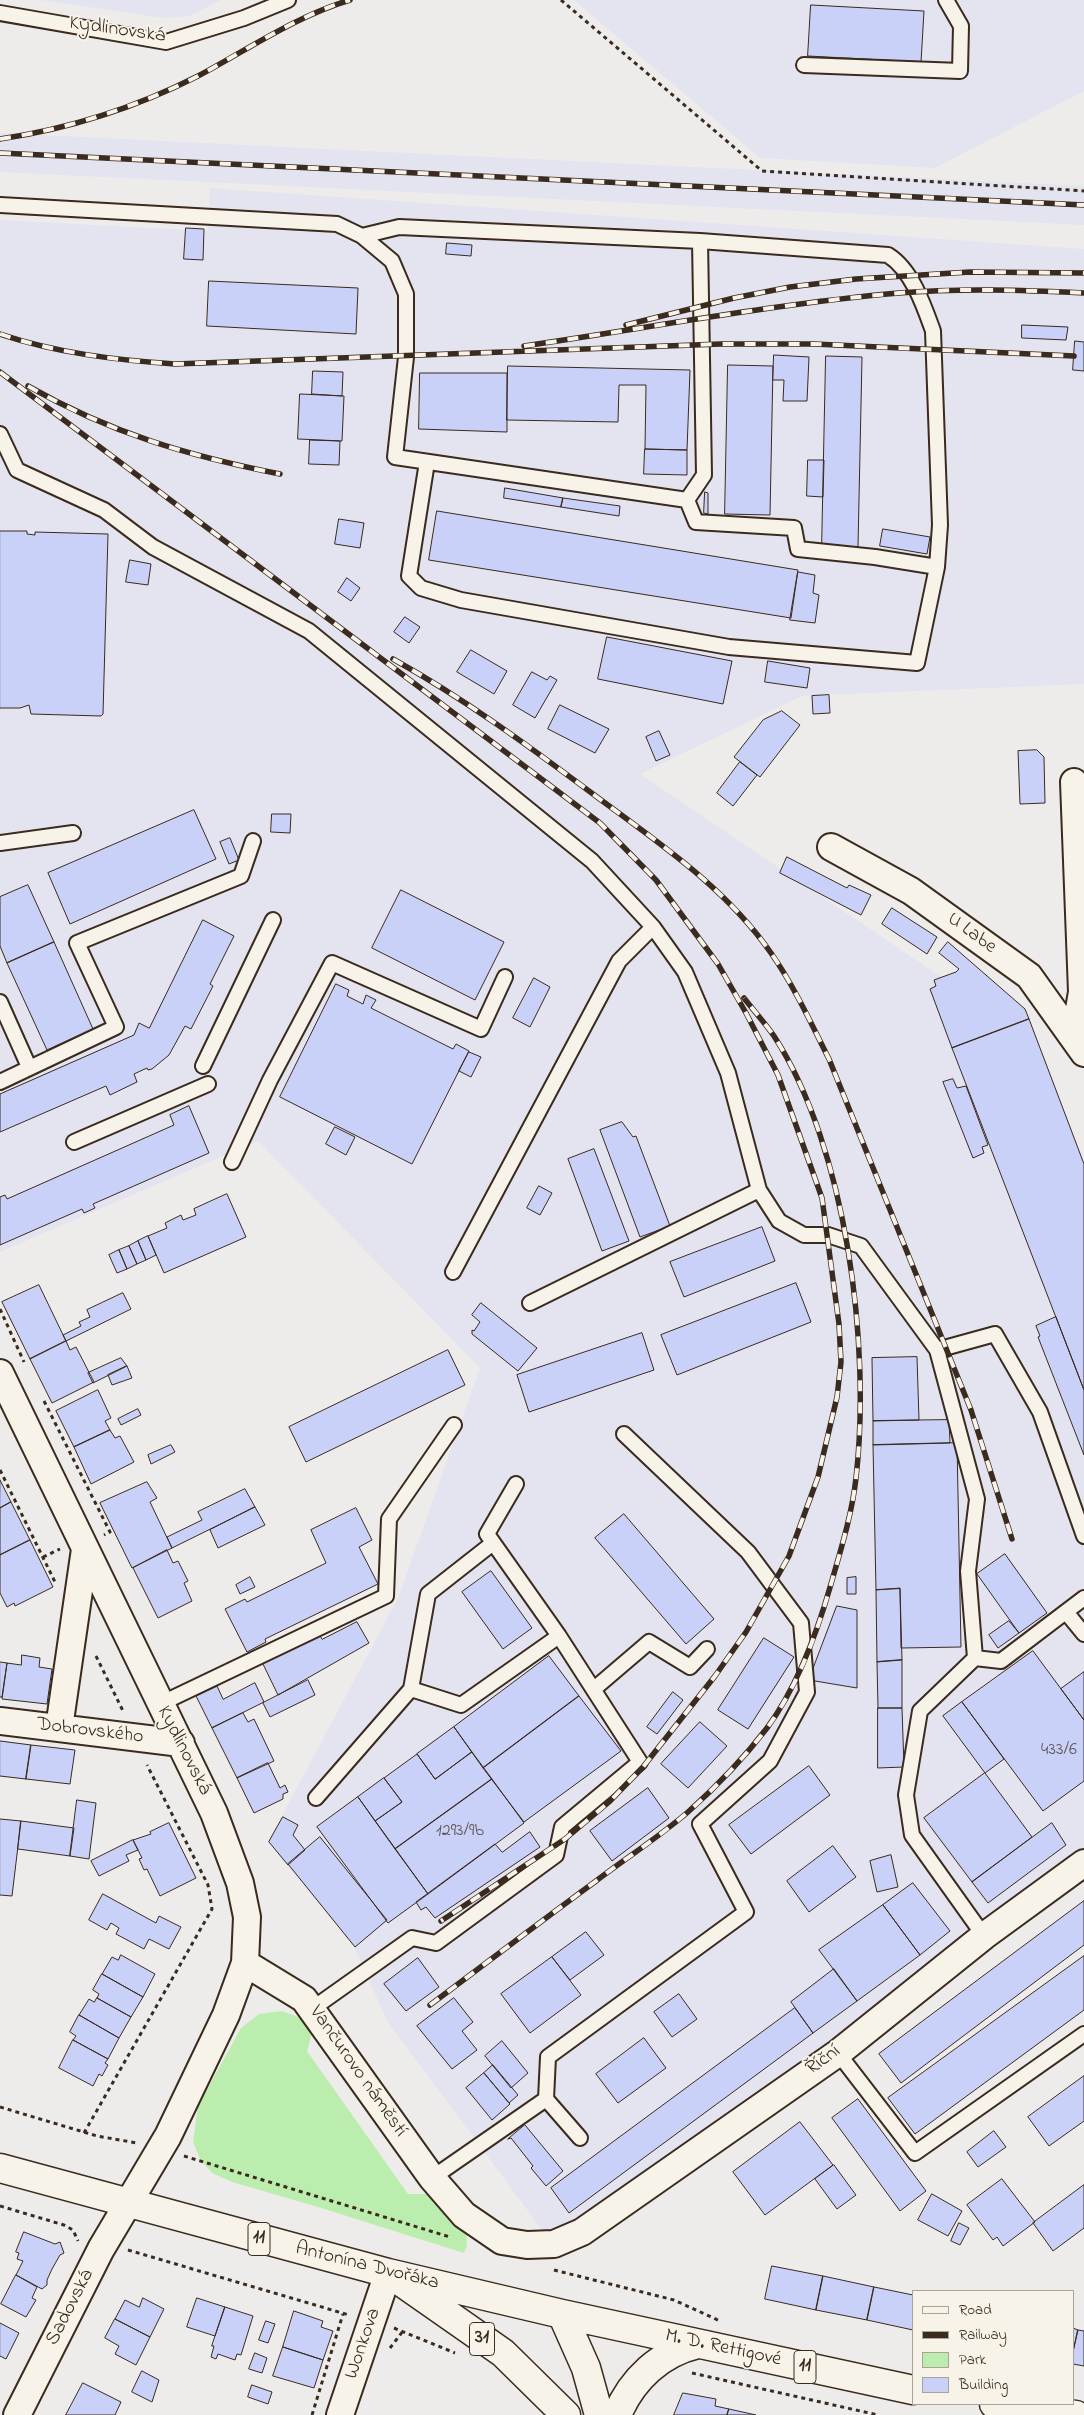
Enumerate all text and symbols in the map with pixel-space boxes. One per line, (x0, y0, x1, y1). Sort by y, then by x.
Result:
street label: Kydlinovská (67, 12, 167, 50)
street label: U Labe (942, 908, 1000, 960)
street label: Kydlinovská (150, 1702, 216, 1800)
street label: Dobrovského (35, 1714, 145, 1750)
house number: 433/6 (1041, 1740, 1077, 1762)
house number: 1293/9b (436, 1821, 484, 1843)
street label: Vančurovo náměstí (303, 2002, 411, 2142)
street label: Říční (802, 2040, 846, 2082)
road number: 11 (248, 2222, 270, 2256)
street label: Antonína Dvořáka (293, 2238, 441, 2296)
street label: Sadovská (42, 2266, 100, 2350)
legend (912, 2290, 1074, 2405)
text: Road (959, 2299, 992, 2321)
street label: Wonkova (341, 2305, 387, 2383)
road number: 31 (470, 2322, 494, 2356)
text: Railway (959, 2324, 1007, 2346)
street label: M. D. Rettigové (663, 2325, 783, 2373)
text: Park (959, 2349, 986, 2371)
road number: 11 (794, 2350, 816, 2384)
text: Building (959, 2374, 1008, 2396)

